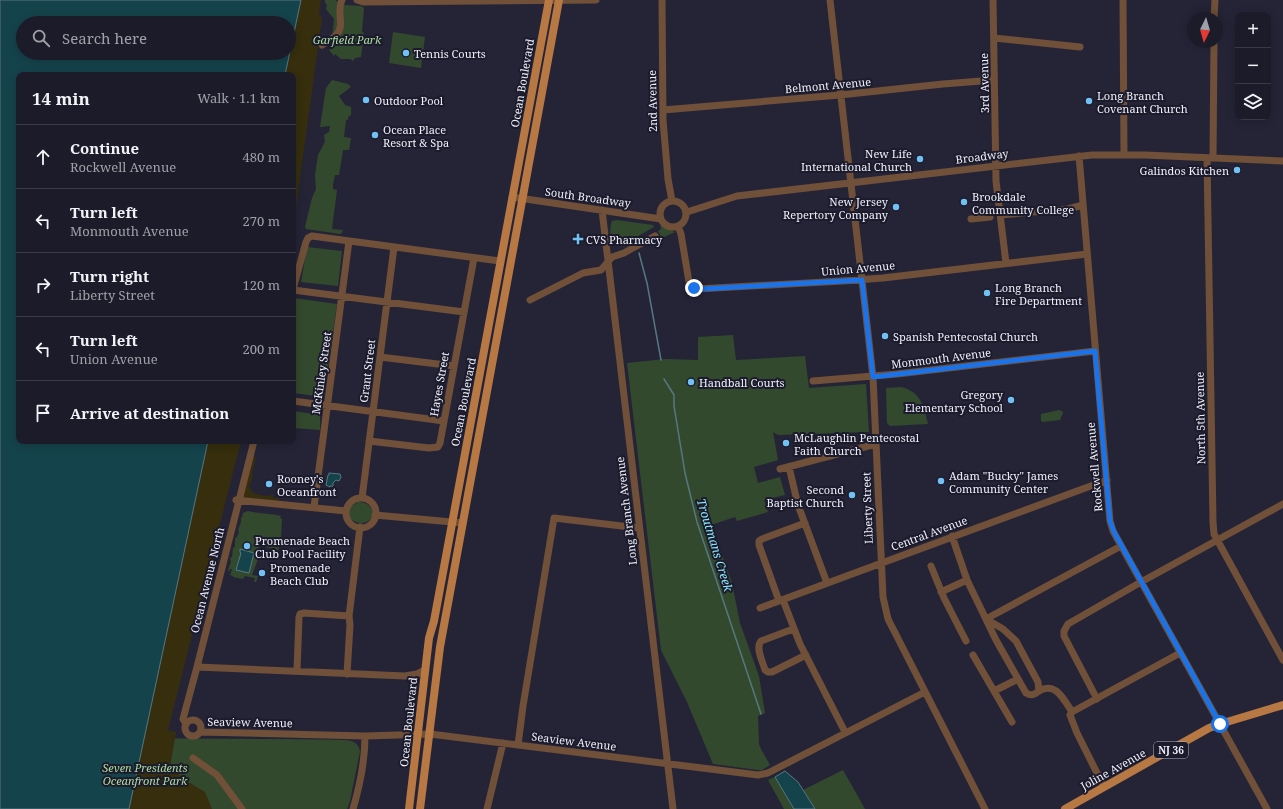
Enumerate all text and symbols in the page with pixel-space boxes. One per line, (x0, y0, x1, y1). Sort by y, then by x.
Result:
north arrow (1187, 12, 1223, 48)
map controls (1235, 12, 1271, 120)
button: + (1235, 12, 1271, 48)
search box (16, 16, 296, 60)
icon: search (30, 27, 52, 49)
text: Search here (62, 28, 147, 48)
park label: Garfield Park (313, 32, 382, 47)
street label: Ocean Boulevard (507, 37, 537, 129)
place label: Tennis Courts (414, 46, 486, 61)
marker: Tennis Courts (401, 48, 411, 58)
button: − (1235, 48, 1271, 84)
street label: 3rd Avenue (976, 53, 992, 113)
street label: 2nd Avenue (644, 70, 660, 132)
street label: Belmont Avenue (784, 74, 872, 96)
button: layers (1235, 84, 1271, 120)
text: 14 min (32, 87, 90, 110)
place label: Long Branch Covenant Church (1097, 88, 1188, 116)
text: Walk · 1.1 km (197, 89, 280, 107)
place label: Outdoor Pool (374, 93, 444, 108)
marker: Outdoor Pool (361, 95, 371, 105)
marker: Long Branch Covenant Church (1084, 96, 1094, 106)
place label: Ocean Place Resort & Spa (383, 122, 449, 150)
marker: Ocean Place Resort & Spa (370, 130, 380, 140)
text: Continue (70, 138, 139, 158)
street label: Broadway (955, 145, 1010, 167)
icon: ahead (32, 146, 54, 168)
place label: New Life International Church (801, 146, 912, 174)
text: 480 m (243, 148, 280, 166)
marker: New Life International Church (915, 154, 925, 164)
text: Rockwell Avenue (70, 158, 176, 176)
place label: Galindos Kitchen (1140, 163, 1229, 178)
marker: Galindos Kitchen (1232, 165, 1242, 175)
street label: South Broadway (544, 184, 633, 211)
place label: Brookdale Community College (972, 189, 1074, 217)
place label: New Jersey Repertory Company (783, 194, 889, 222)
marker: Brookdale Community College (959, 197, 969, 207)
text: Turn left (70, 202, 138, 222)
marker: New Jersey Repertory Company (891, 202, 901, 212)
icon: left (32, 210, 54, 232)
text: 270 m (243, 212, 280, 230)
text: Monmouth Avenue (70, 222, 189, 240)
place label: CVS Pharmacy (586, 232, 663, 247)
marker: CVS Pharmacy (573, 234, 583, 244)
street label: Union Avenue (820, 257, 896, 279)
text: Turn right (70, 266, 149, 286)
icon: right (32, 274, 54, 296)
text: 120 m (243, 276, 280, 294)
route end (685, 279, 703, 297)
place label: Long Branch Fire Department (995, 280, 1082, 308)
text: Liberty Street (70, 286, 155, 304)
marker: Long Branch Fire Department (982, 288, 992, 298)
place label: Spanish Pentecostal Church (893, 329, 1038, 344)
text: Turn left (70, 330, 138, 350)
street label: McKinley Street (308, 331, 334, 415)
marker: Spanish Pentecostal Church (880, 331, 890, 341)
icon: left (32, 338, 54, 360)
street label: Grant Street (356, 338, 378, 403)
text: 200 m (243, 340, 280, 358)
street label: Monmouth Avenue (890, 344, 992, 372)
text: Union Avenue (70, 350, 158, 368)
street label: Hayes Street (426, 350, 452, 417)
street label: Ocean Boulevard (447, 356, 479, 448)
street label: North 5th Avenue (1192, 371, 1208, 465)
place label: Handball Courts (699, 375, 785, 390)
marker: Handball Courts (686, 377, 696, 387)
place label: Gregory Elementary School (905, 387, 1004, 415)
marker: Gregory Elementary School (1006, 395, 1016, 405)
icon: arrive (32, 402, 54, 424)
text: Arrive at destination (70, 403, 229, 423)
street label: Rockwell Avenue (1083, 422, 1105, 512)
place label: McLaughlin Pentecostal Faith Church (794, 430, 920, 458)
marker: McLaughlin Pentecostal Faith Church (781, 438, 791, 448)
street label: Long Branch Avenue (612, 456, 640, 566)
place label: Adam "Bucky" James Community Center (949, 468, 1058, 496)
place label: Rooney's Oceanfront (277, 471, 336, 499)
street label: Liberty Street (858, 472, 876, 544)
marker: Adam "Bucky" James Community Center (936, 476, 946, 486)
marker: Rooney's Oceanfront (264, 479, 274, 489)
place label: Second Baptist Church (766, 482, 844, 510)
marker: Second Baptist Church (847, 490, 857, 500)
water label: Troutmans Creek (693, 496, 738, 595)
street label: Central Avenue (889, 512, 969, 554)
street label: Ocean Avenue North (187, 526, 227, 634)
place label: Promenade Beach Club Pool Facility (255, 533, 350, 561)
marker: Promenade Beach Club Pool Facility (242, 541, 252, 551)
place label: Promenade Beach Club (270, 560, 330, 588)
marker: Promenade Beach Club (257, 568, 267, 578)
street label: Ocean Boulevard (396, 676, 420, 768)
street label: Seaview Avenue (207, 714, 293, 730)
route start (1211, 715, 1229, 733)
street label: Seaview Avenue (531, 728, 617, 754)
road number: NJ 36 (1154, 742, 1188, 758)
street label: Joline Avenue (1077, 745, 1148, 794)
park label: Seven Presidents Oceanfront Park (102, 760, 188, 788)

